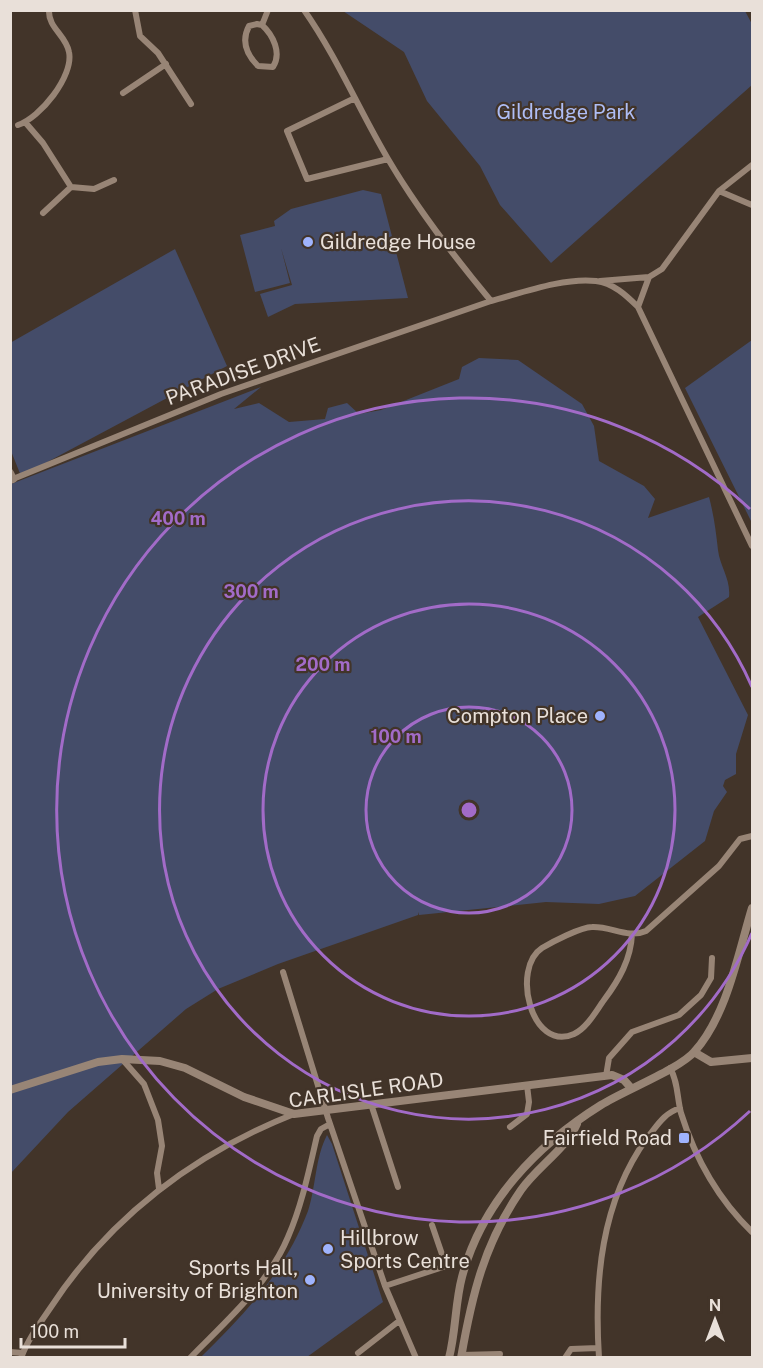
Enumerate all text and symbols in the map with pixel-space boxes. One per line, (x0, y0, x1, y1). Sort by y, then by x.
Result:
park label: Gildredge Park (496, 100, 636, 124)
place label: Gildredge House (320, 230, 476, 254)
marker: Gildredge House (301, 235, 315, 249)
street label: PARADISE DRIVE (162, 332, 324, 410)
text: 400 m (150, 508, 206, 529)
text: 300 m (223, 581, 279, 602)
text: 200 m (296, 654, 350, 675)
place label: Compton Place (447, 704, 588, 728)
marker: Compton Place (593, 709, 607, 723)
text: 100 m (370, 726, 422, 747)
centre of rings (459, 800, 479, 820)
street label: CARLISLE ROAD (287, 1067, 445, 1113)
place label: Fairfield Road (543, 1126, 672, 1150)
marker: Fairfield Road (677, 1131, 691, 1145)
place label: Hillbrow Sports Centre (340, 1226, 470, 1273)
marker: Hillbrow Sports Centre (321, 1242, 335, 1256)
place label: Sports Hall, University of Brighton (97, 1256, 298, 1303)
marker: Sports Hall, University of Brighton (303, 1273, 317, 1287)
north arrow (685, 1290, 745, 1350)
text: N (709, 1296, 721, 1315)
scale bar (21, 1311, 124, 1349)
text: 100 m (30, 1321, 79, 1342)

